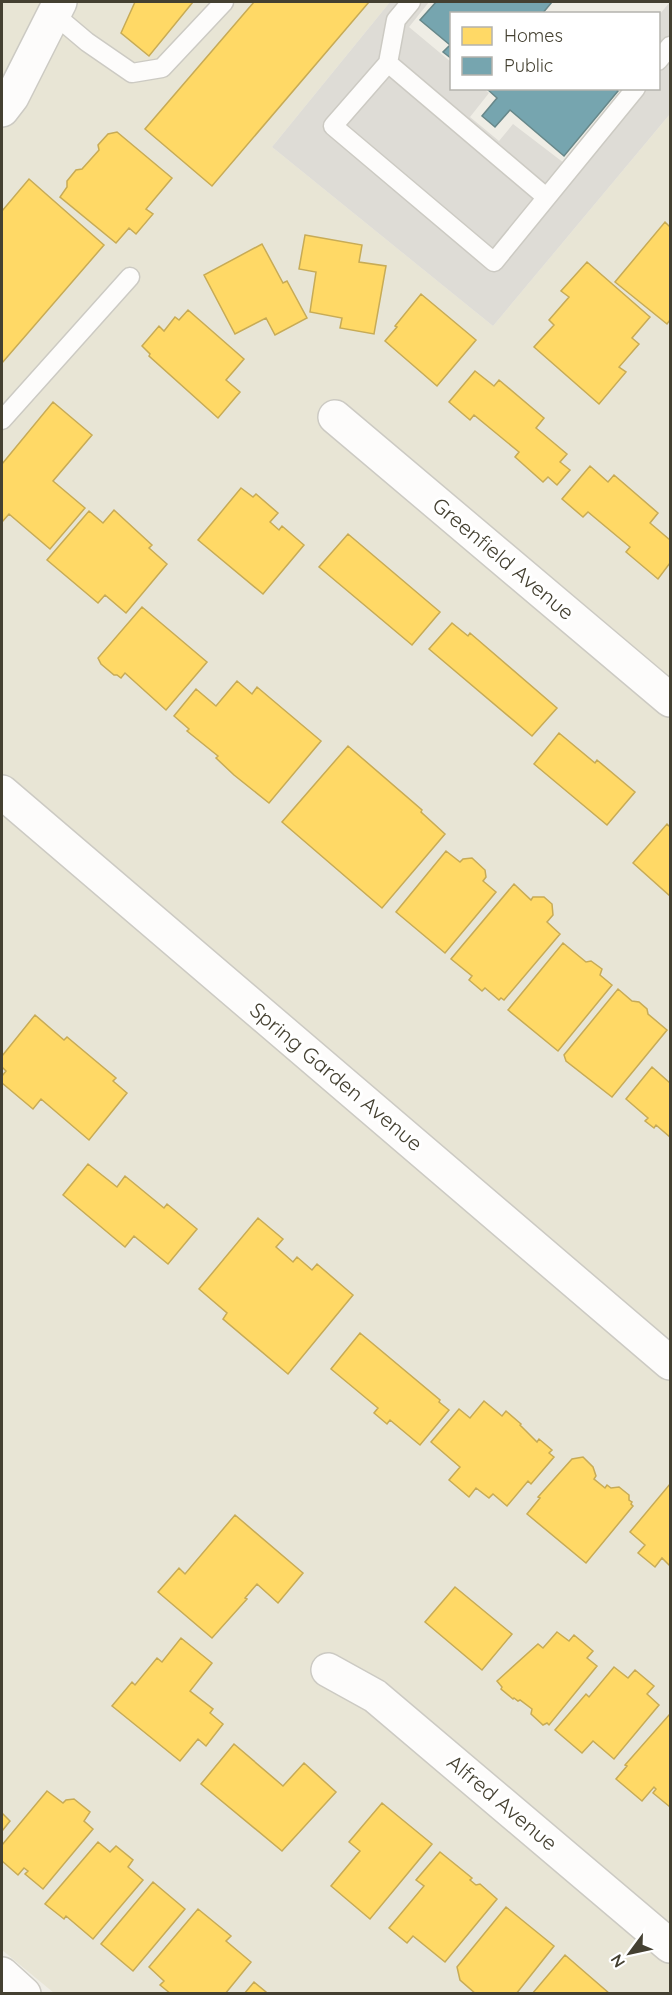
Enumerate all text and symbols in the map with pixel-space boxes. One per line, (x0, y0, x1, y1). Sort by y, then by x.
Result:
legend (450, 12, 660, 90)
text: Homes (504, 24, 563, 47)
text: Public (504, 54, 553, 77)
street label: Greenfield Avenue (428, 491, 580, 625)
street label: Spring Garden Avenue (245, 996, 428, 1156)
street label: Alfred Avenue (442, 1749, 563, 1856)
north arrow (600, 1923, 660, 1983)
text: N (606, 1951, 629, 1972)

